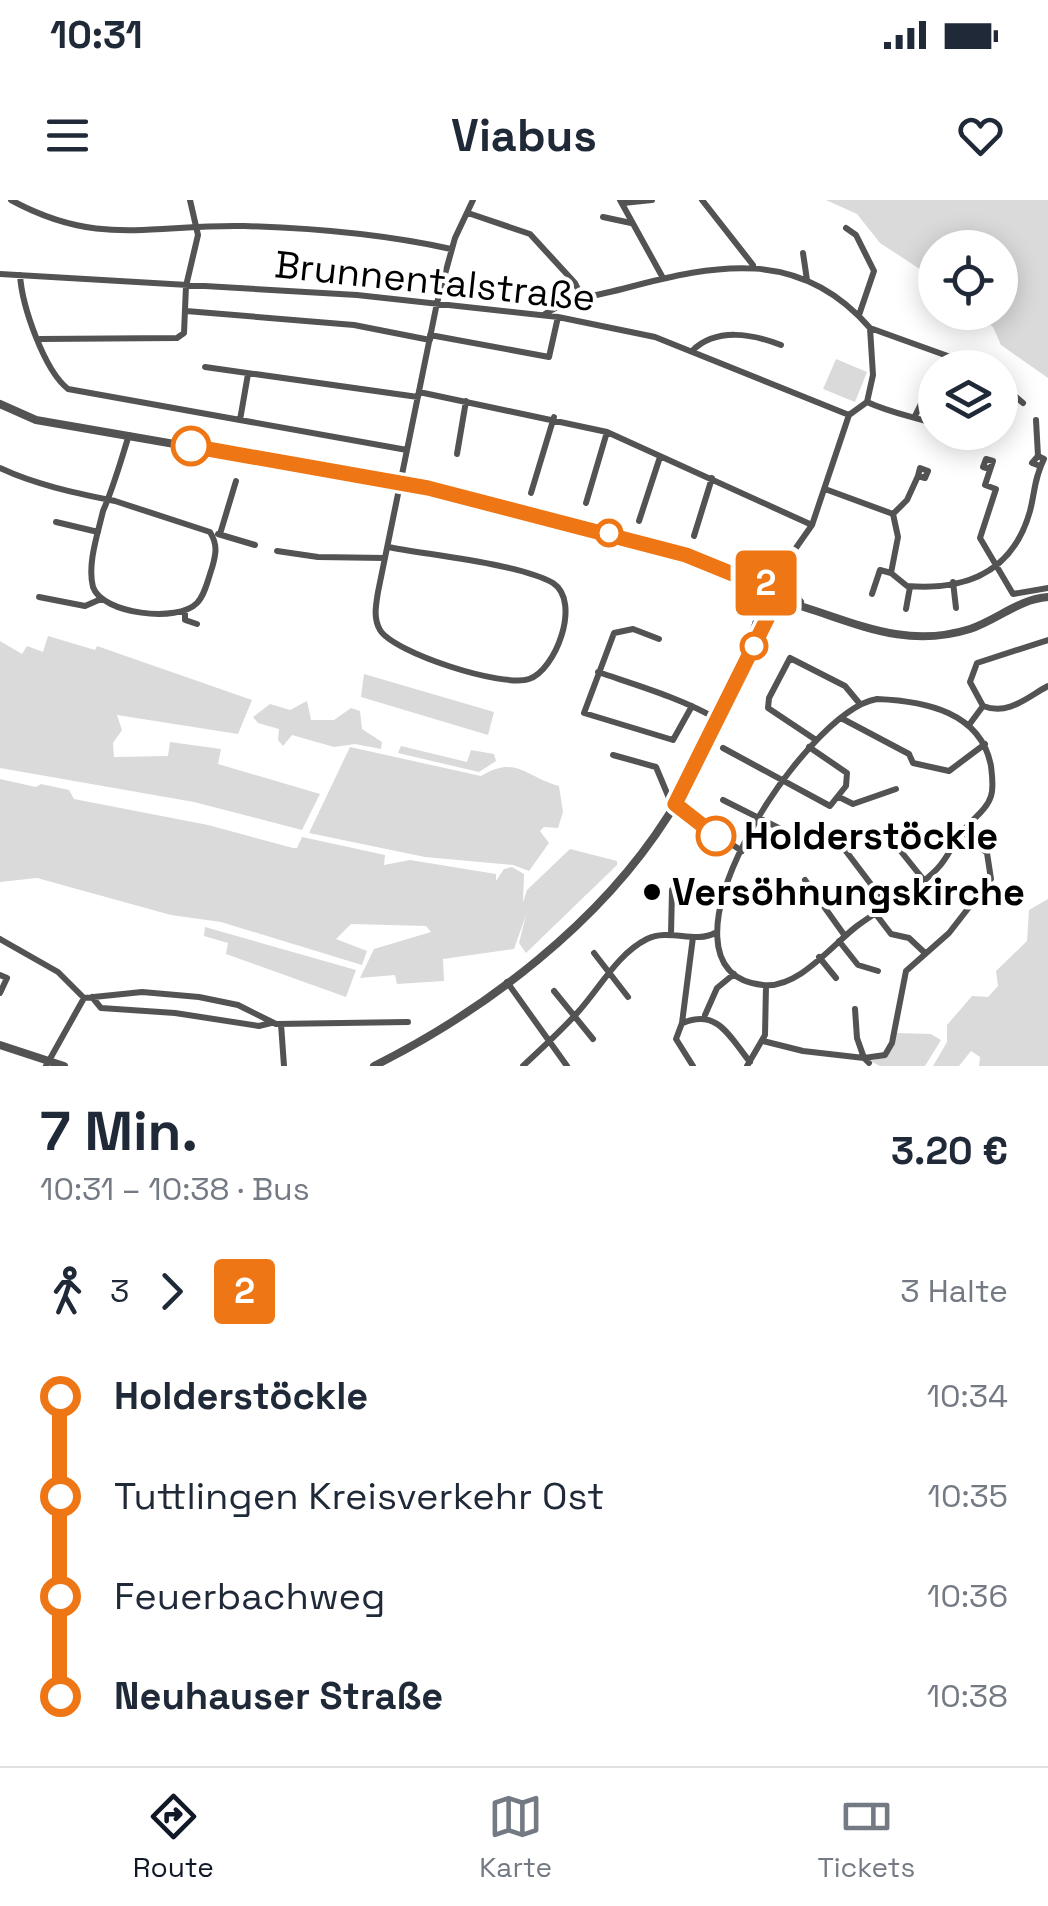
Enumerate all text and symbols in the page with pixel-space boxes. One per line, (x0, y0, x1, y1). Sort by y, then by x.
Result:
text: 10:31 (50, 11, 143, 59)
text: Viabus (451, 107, 597, 164)
icon: menu (40, 108, 95, 163)
icon: heart (953, 108, 1008, 163)
map controls (918, 230, 1018, 450)
button: locate (918, 230, 1018, 330)
street label: Brunnentalstraße (272, 240, 598, 322)
button: layers (918, 350, 1018, 450)
unlabelled marker (172, 427, 210, 465)
unlabelled marker (596, 520, 622, 546)
line badge: 2 (734, 550, 798, 616)
text: 2 (756, 561, 776, 605)
unlabelled marker (741, 633, 767, 659)
place label: Holderstöckle (744, 812, 998, 860)
marker: Holderstöckle (697, 817, 735, 855)
place label: Versöhnungskirche (672, 868, 1025, 916)
marker: Versöhnungskirche (641, 881, 663, 903)
text: 7 Min. (40, 1096, 198, 1166)
text: 3.20 € (891, 1127, 1008, 1175)
text: 10:31 – 10:38 · Bus (40, 1169, 310, 1209)
icon: walk (40, 1264, 95, 1319)
icon: forward (144, 1264, 199, 1319)
text: 2 (234, 1269, 255, 1313)
text: 3 (110, 1271, 129, 1311)
text: 3 Halte (900, 1271, 1008, 1311)
text: Holderstöckle (114, 1372, 368, 1420)
text: 10:34 (927, 1376, 1008, 1416)
text: Tuttlingen Kreisverkehr Ost (114, 1472, 605, 1520)
text: 10:35 (928, 1476, 1008, 1516)
text: Feuerbachweg (114, 1572, 385, 1620)
text: 10:36 (927, 1576, 1008, 1616)
text: Neuhauser Straße (114, 1672, 443, 1720)
text: 10:38 (927, 1676, 1008, 1716)
tab: Route (133, 1789, 214, 1885)
tab: Karte (479, 1789, 552, 1885)
tab: Tickets (817, 1789, 915, 1885)

